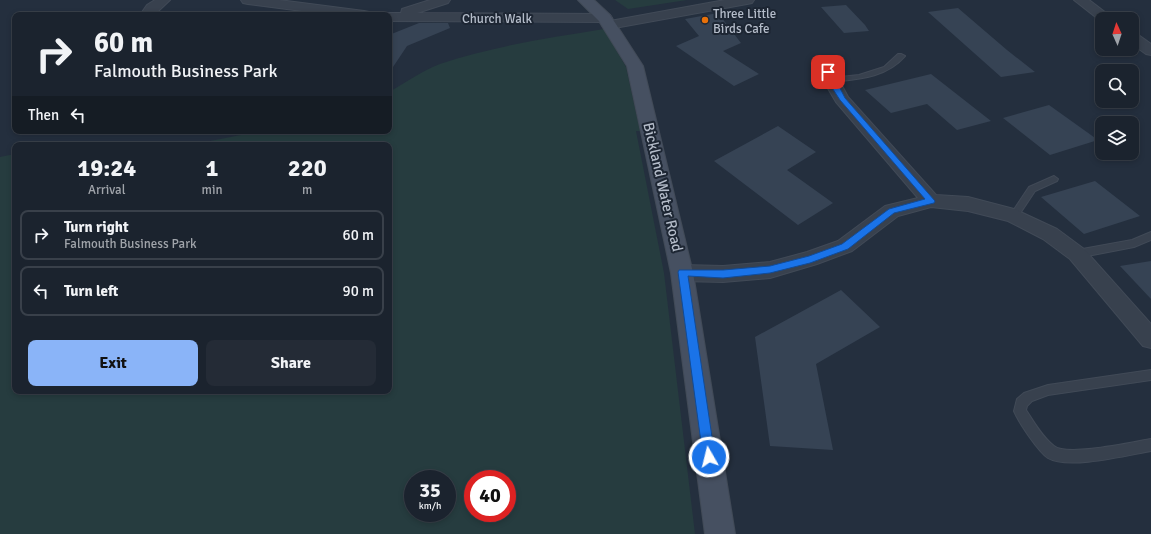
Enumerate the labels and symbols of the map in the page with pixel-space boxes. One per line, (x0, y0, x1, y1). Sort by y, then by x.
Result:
place label: Three Little Birds Cafe (713, 6, 776, 37)
street label: Church Walk (462, 11, 533, 27)
north arrow (1095, 12, 1139, 56)
marker: Three Little Birds Cafe (700, 15, 710, 25)
pin (811, 55, 845, 89)
street label: Bickland Water Road (639, 121, 687, 253)
position arrow (688, 436, 730, 478)
speed limit sign: 40 (464, 470, 516, 522)

